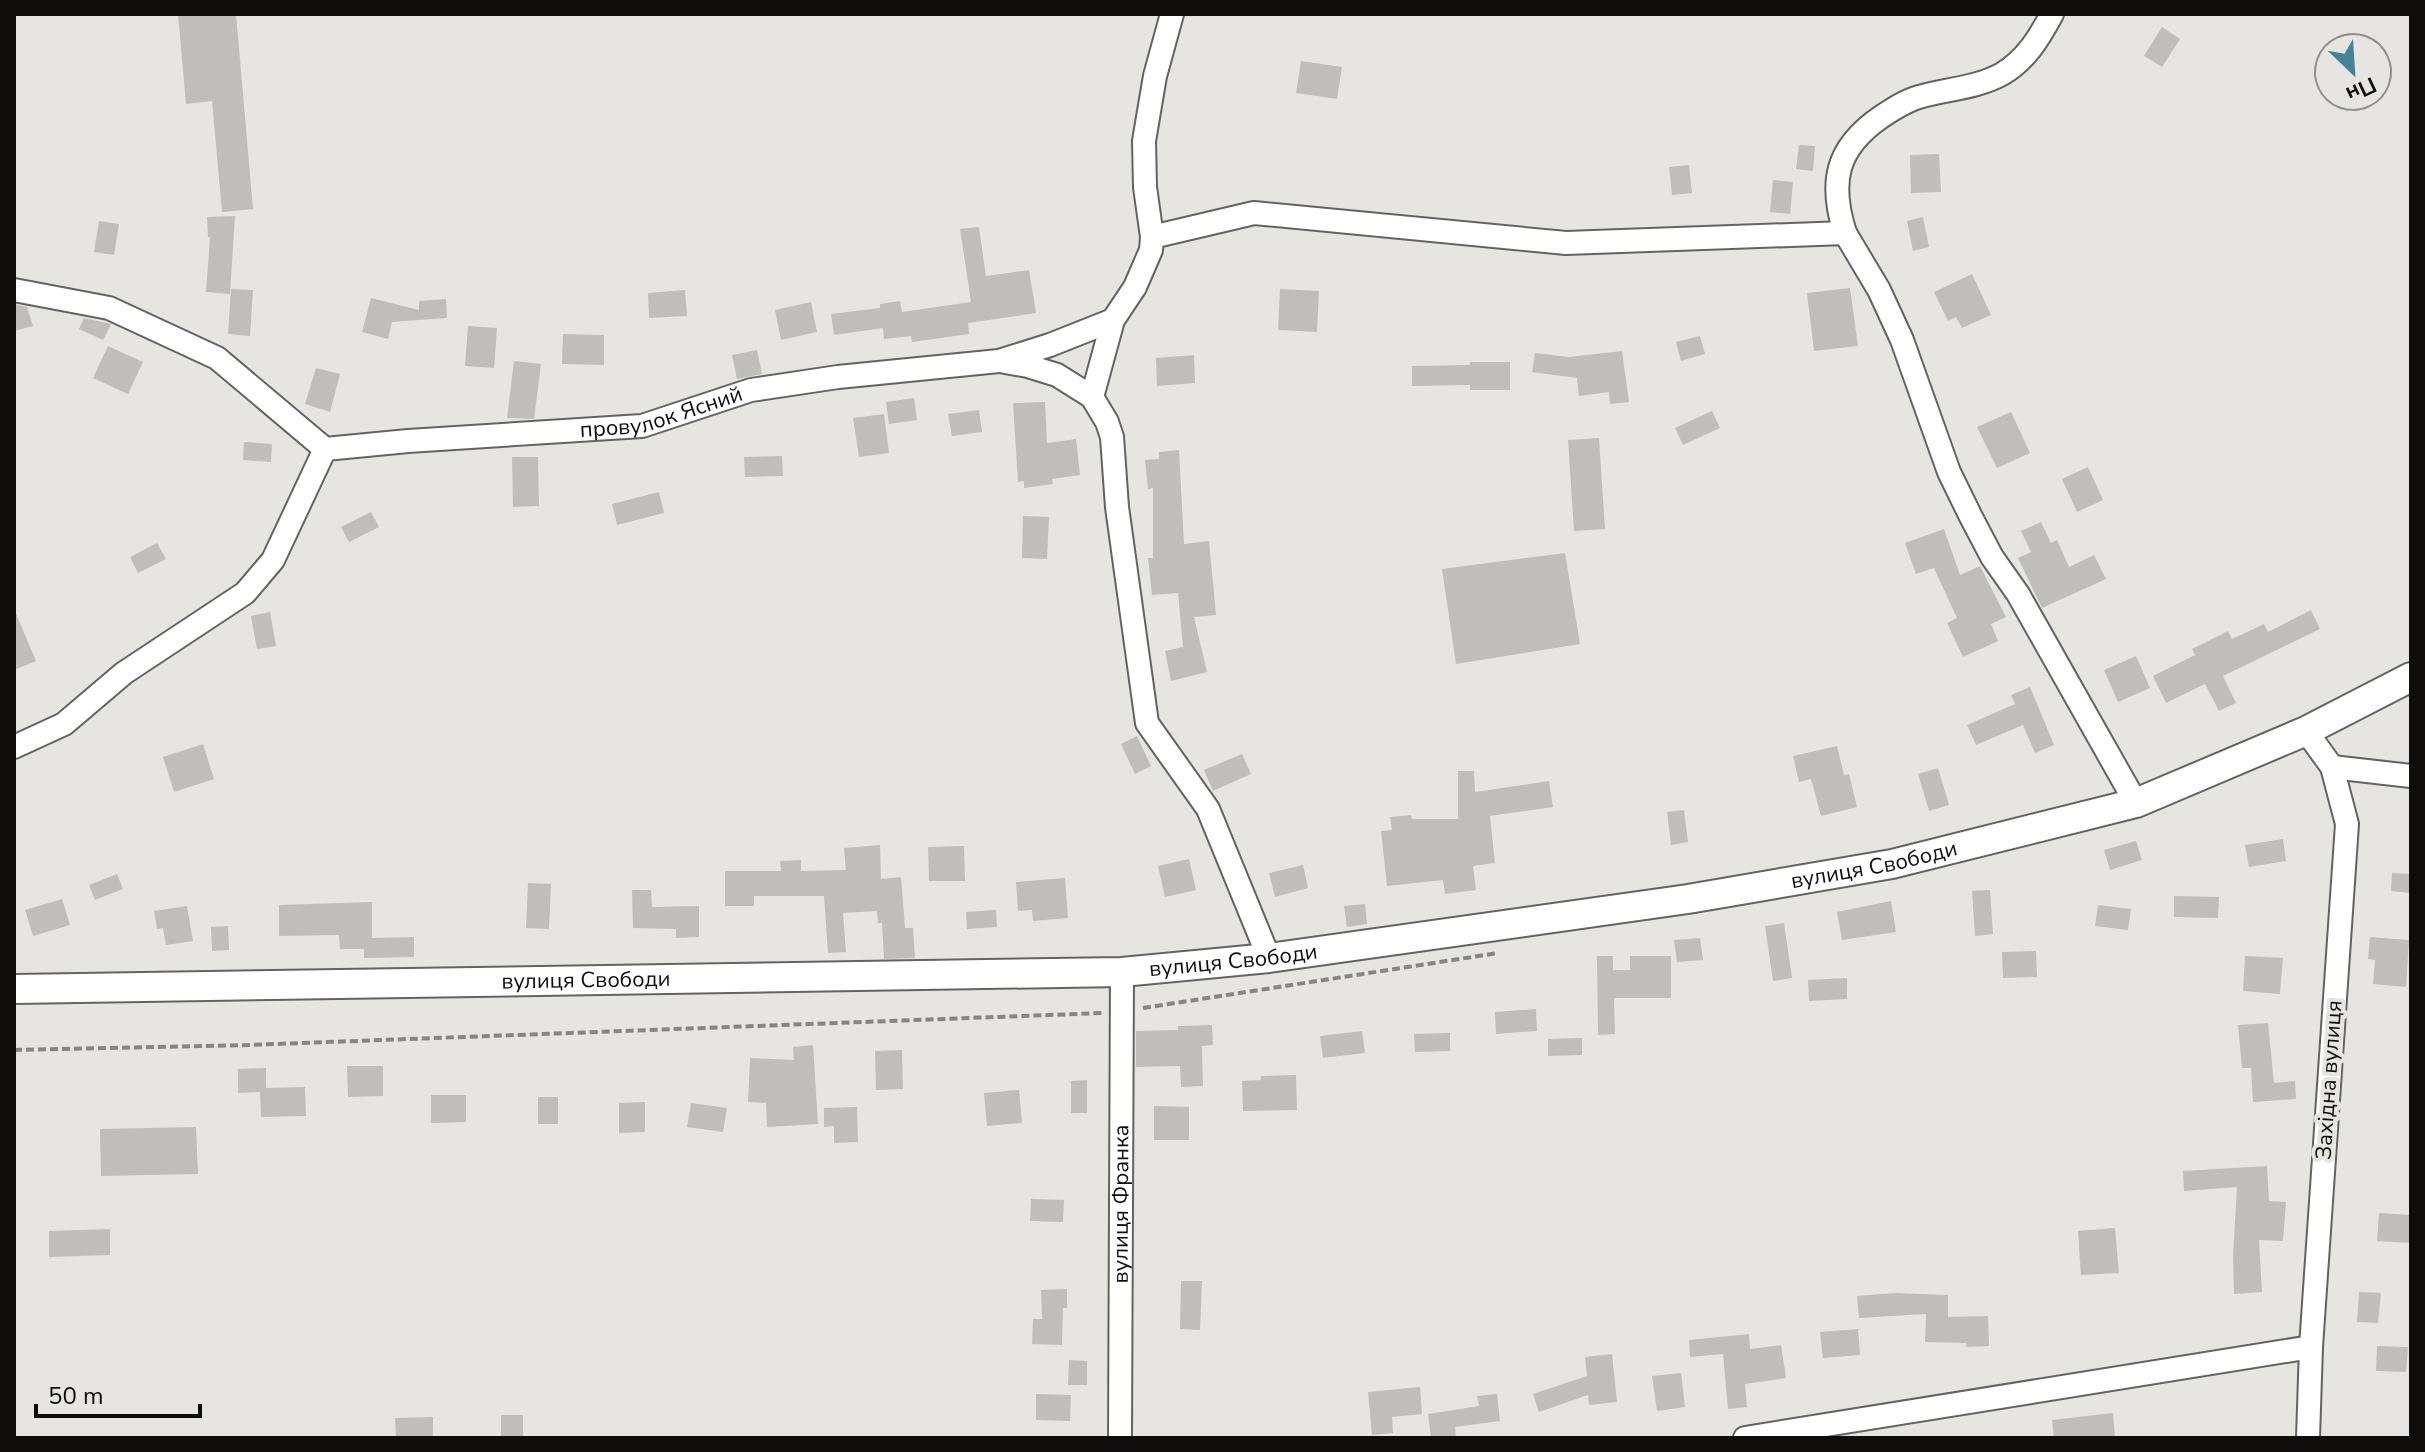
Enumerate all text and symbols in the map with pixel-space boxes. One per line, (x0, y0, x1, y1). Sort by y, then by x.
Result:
north arrow (2313, 32, 2393, 112)
text: Пн (2341, 69, 2381, 109)
street label: провулок Ясний (579, 379, 747, 445)
street label: вулиця Свободи (1788, 833, 1960, 896)
street label: вулиця Свободи (1148, 936, 1319, 984)
street label: вулиця Свободи (501, 964, 671, 997)
street label: Західна вулиця (2308, 999, 2350, 1161)
street label: вулиця Франка (1106, 1124, 1136, 1284)
scale bar (36, 1368, 200, 1418)
text: 50 m (48, 1380, 104, 1412)

